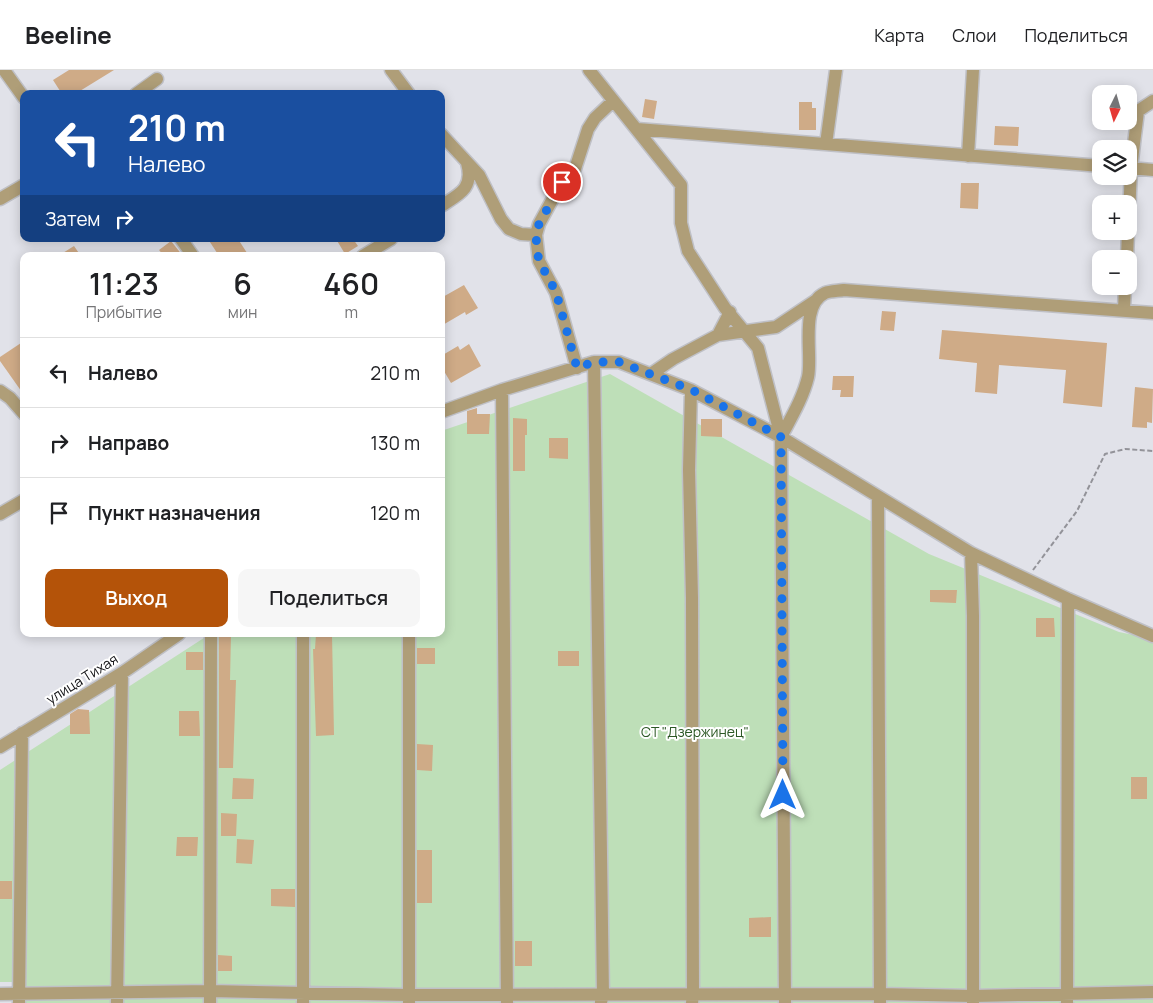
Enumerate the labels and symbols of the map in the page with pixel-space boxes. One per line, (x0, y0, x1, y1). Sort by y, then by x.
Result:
north arrow (1092, 85, 1138, 130)
pin (541, 161, 583, 203)
street label: улица Тихая (42, 649, 121, 708)
park label: СТ "Дзержинец" (641, 722, 749, 741)
position arrow (756, 768, 808, 820)

